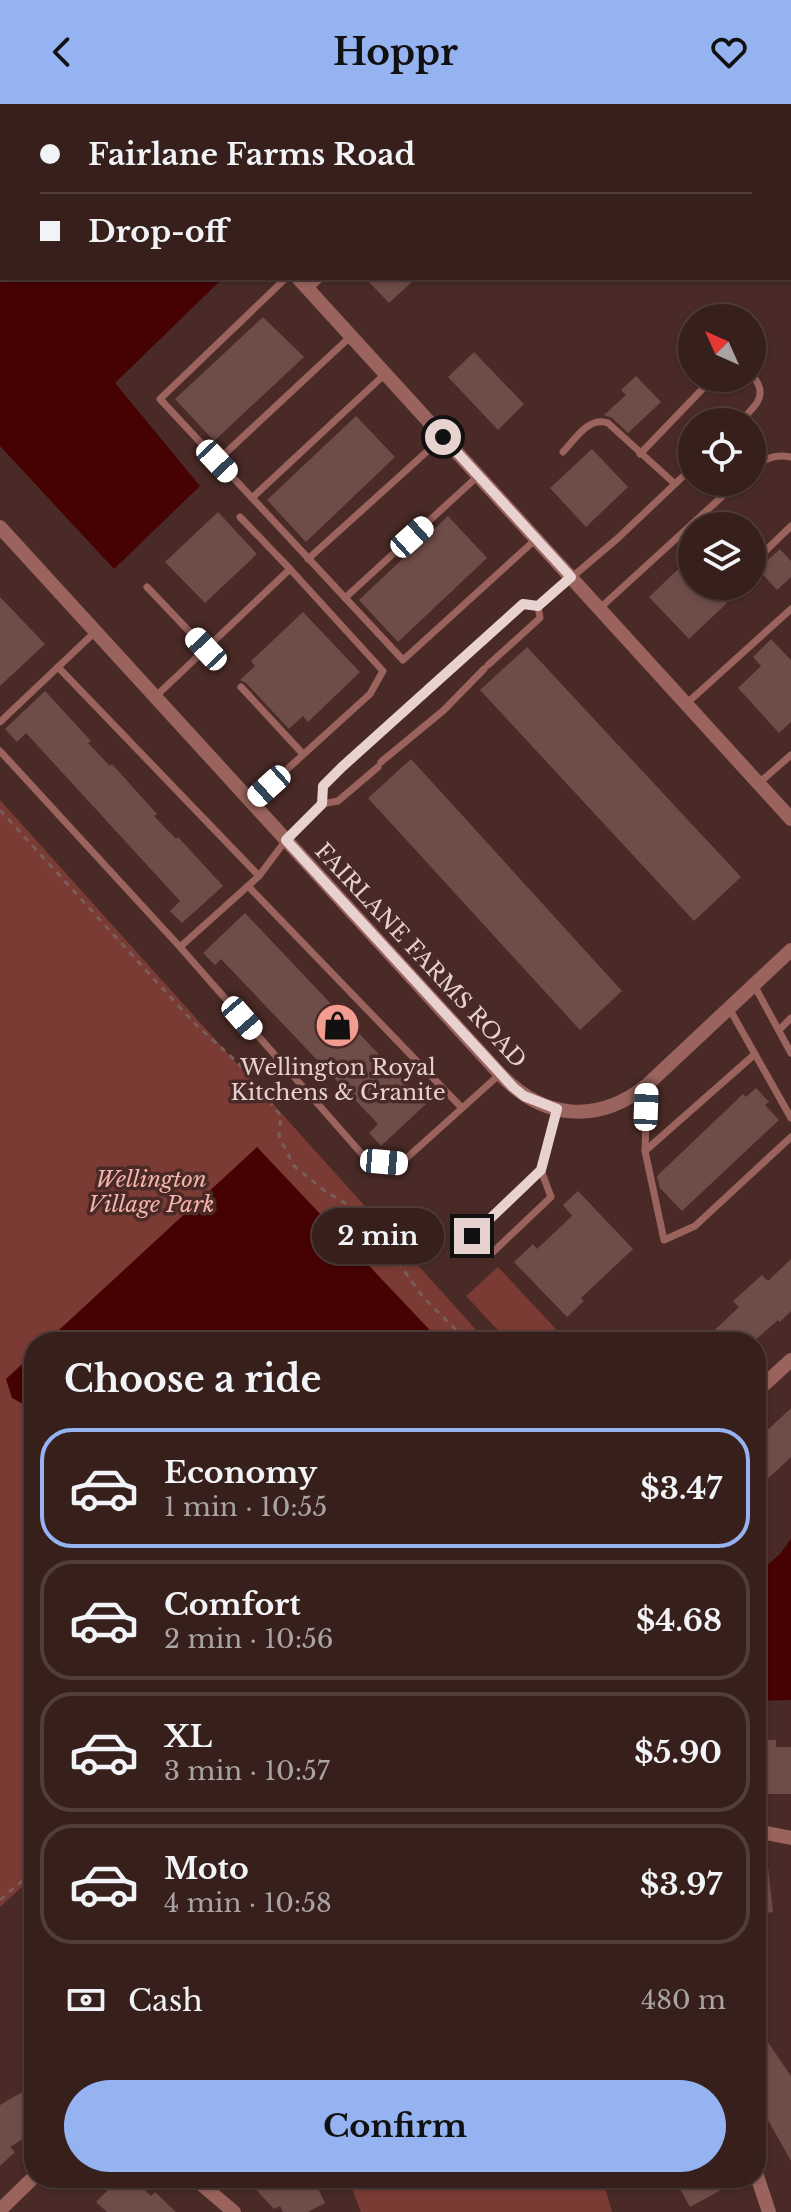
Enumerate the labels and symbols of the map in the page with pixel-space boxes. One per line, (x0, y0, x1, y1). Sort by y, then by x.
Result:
north arrow (678, 304, 766, 392)
route start (425, 419, 461, 455)
car (192, 435, 242, 487)
car (386, 512, 438, 562)
car (181, 623, 231, 675)
car (243, 761, 295, 811)
street label: FAIRLANE FARMS ROAD (309, 837, 532, 1073)
car (217, 992, 267, 1044)
shop icon: Wellington Royal Kitchens & Granite (314, 1002, 362, 1050)
place label: Wellington Royal Kitchens & Granite (231, 1054, 446, 1106)
car (633, 1083, 659, 1131)
car (359, 1148, 409, 1176)
park label: Wellington Village Park (88, 1166, 214, 1218)
callout: 2 min (312, 1208, 444, 1264)
route end (454, 1218, 490, 1254)

